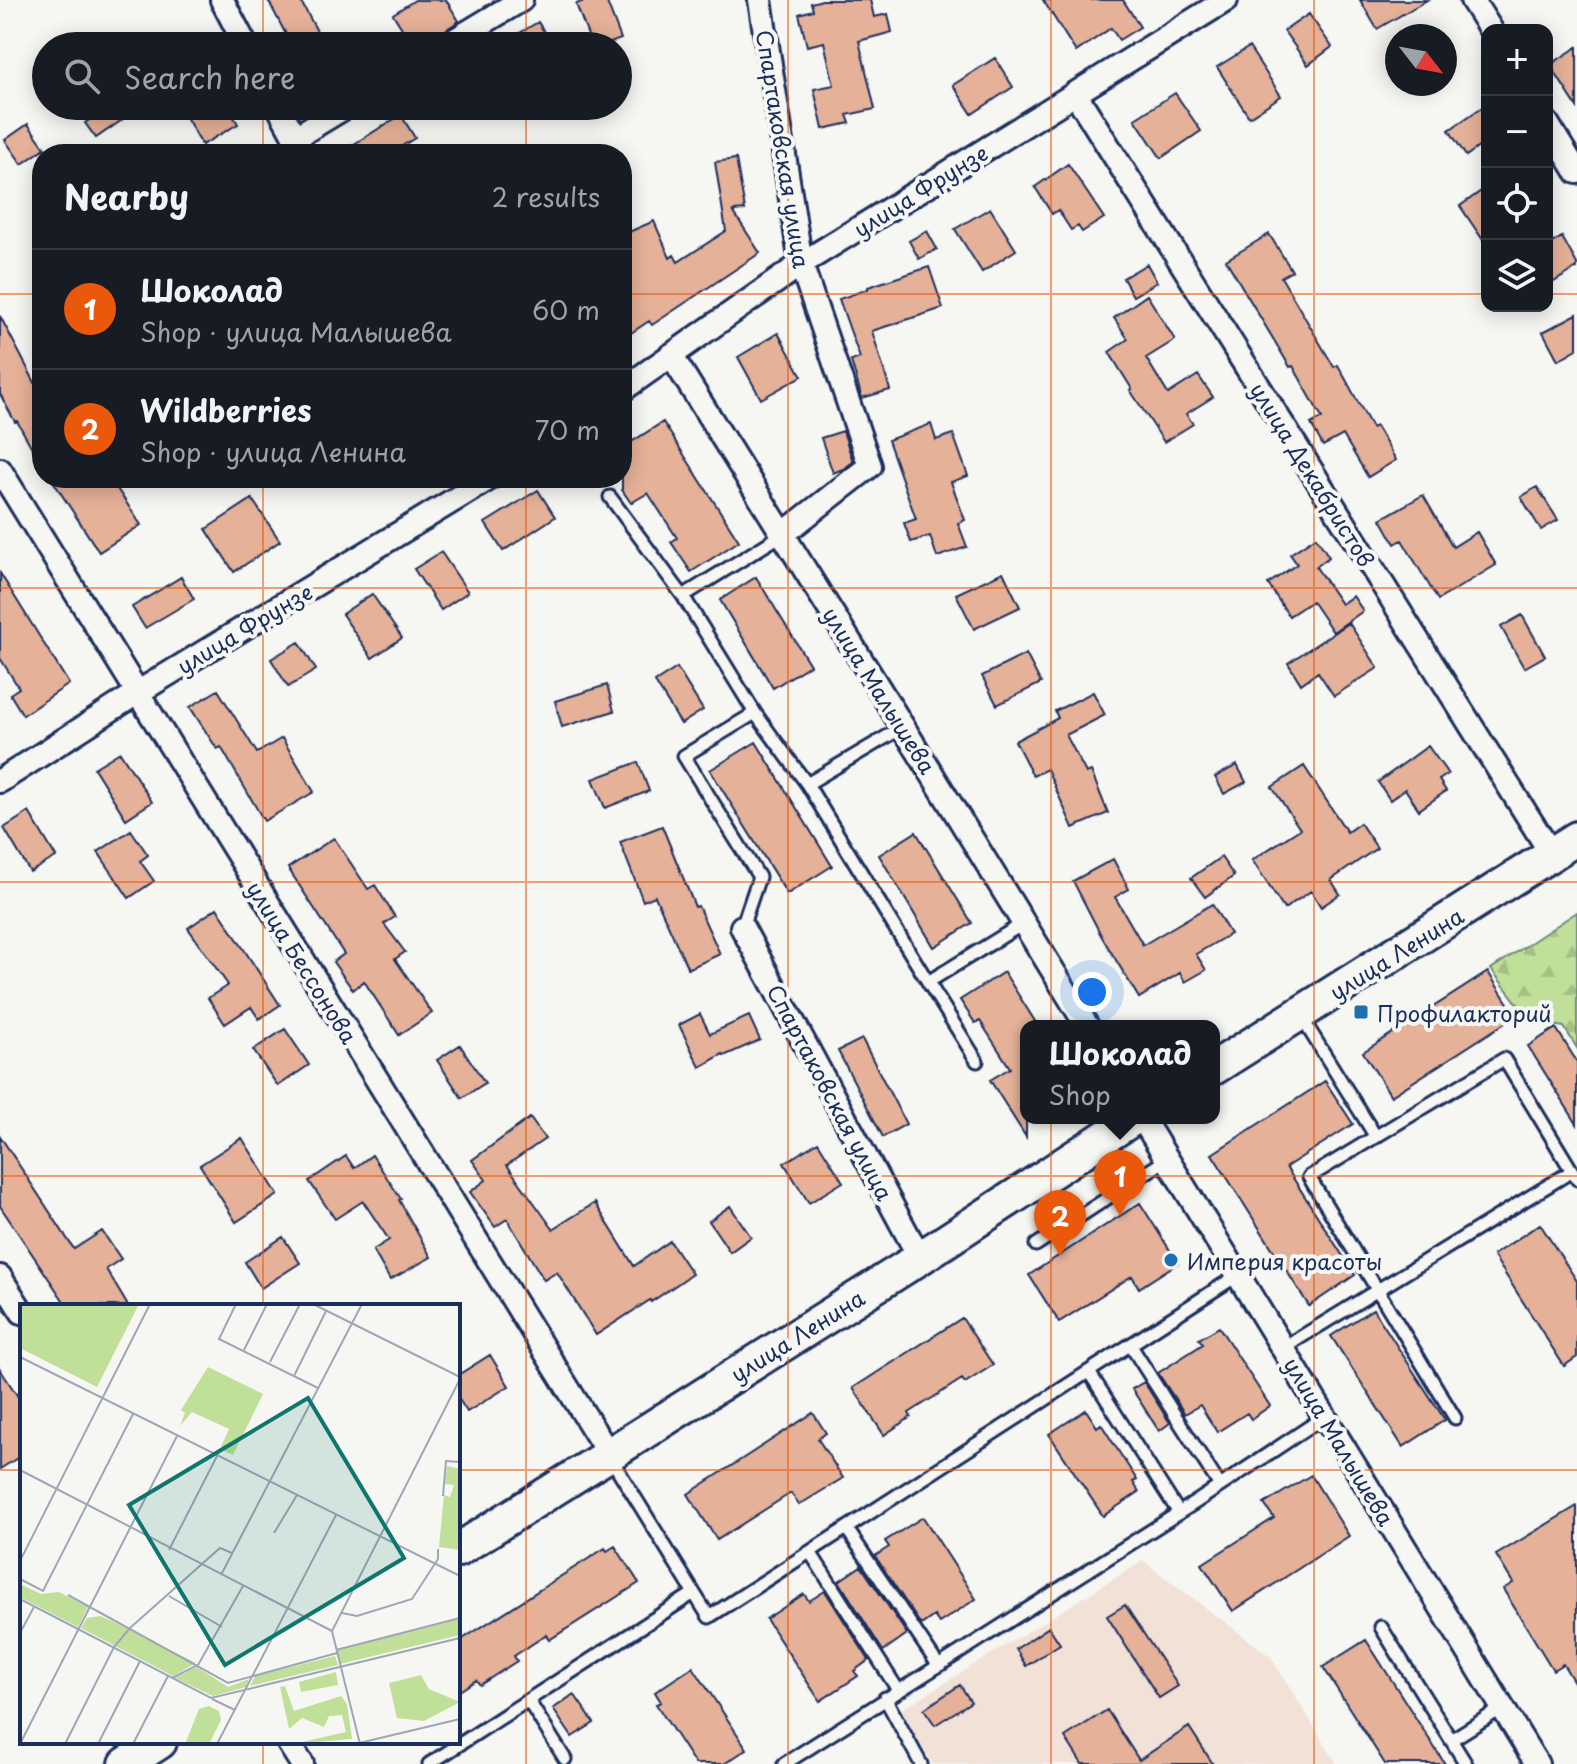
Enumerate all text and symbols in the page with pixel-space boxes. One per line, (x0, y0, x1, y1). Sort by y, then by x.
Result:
north arrow (1385, 24, 1457, 96)
map controls (1481, 24, 1553, 312)
button: + (1481, 24, 1553, 96)
street label: Спартаковская улица (749, 28, 819, 271)
search box (32, 32, 632, 120)
icon: search (60, 54, 104, 98)
text: Search here (124, 54, 296, 99)
button: − (1481, 96, 1553, 168)
street label: улица Фрунзе (847, 136, 993, 244)
button: locate (1481, 168, 1553, 240)
text: Nearby (64, 170, 189, 222)
text: 2 results (492, 177, 600, 216)
button: layers (1481, 240, 1553, 312)
text: Шоколад (140, 267, 283, 312)
text: 1 (84, 290, 96, 329)
text: 60 m (532, 290, 600, 329)
text: Shop · улица Малышева (140, 312, 452, 351)
street label: улица Декабристов (1243, 375, 1383, 573)
text: Wildberries (140, 387, 312, 432)
text: 2 (81, 410, 99, 449)
text: 70 m (535, 410, 600, 449)
text: Shop · улица Ленина (140, 432, 406, 471)
street label: улица Фрунзе (170, 575, 318, 681)
street label: улица Малышева (815, 600, 945, 780)
street label: улица Бессонова (240, 874, 366, 1050)
street label: улица Ленина (1323, 898, 1470, 1007)
your location (1072, 972, 1112, 1012)
street label: Спартаковская улица (760, 978, 902, 1206)
place label: Профилакторий (1377, 996, 1552, 1029)
marker: Профилакторий (1352, 1003, 1370, 1021)
popup (1020, 1020, 1220, 1124)
text: Шоколад (1049, 1030, 1191, 1075)
text: Shop (1049, 1075, 1111, 1114)
pin: 1 (1094, 1150, 1146, 1216)
pin: 2 (1034, 1190, 1086, 1256)
place label: Империя красоты (1187, 1244, 1382, 1277)
marker: Империя красоты (1162, 1251, 1180, 1269)
street label: улица Ленина (724, 1280, 871, 1389)
inset map (20, 1304, 460, 1744)
street label: улица Малышева (1277, 1350, 1404, 1532)

